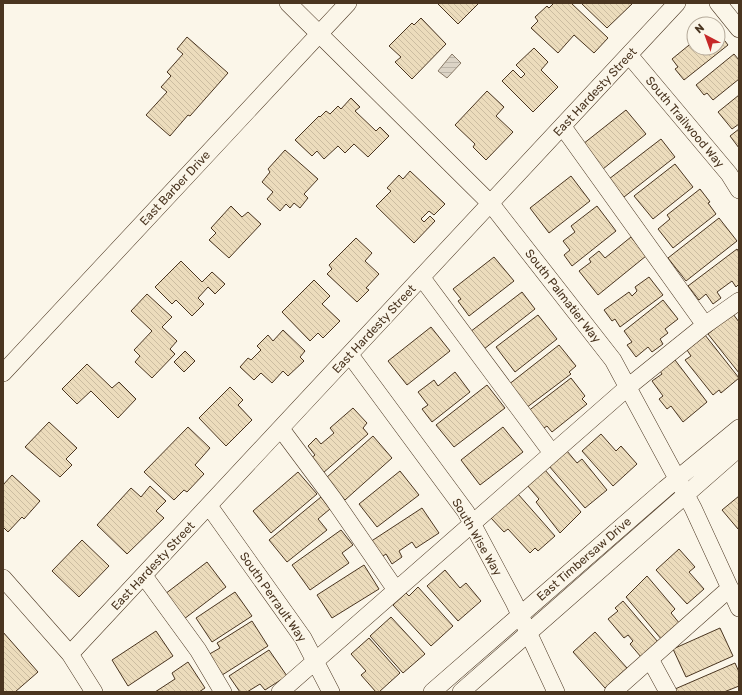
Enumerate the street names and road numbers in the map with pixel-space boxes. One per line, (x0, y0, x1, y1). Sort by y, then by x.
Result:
street label: East Hardesty Street (550, 45, 640, 139)
street label: South Trailwood Way (643, 74, 727, 171)
street label: East Barber Drive (137, 148, 213, 228)
street label: South Palmatier Way (522, 247, 604, 346)
street label: East Hardesty Street (329, 282, 419, 376)
street label: South Wise Way (449, 496, 505, 578)
street label: East Timbersaw Drive (534, 514, 634, 604)
street label: East Hardesty Street (108, 519, 198, 613)
street label: South Perrault Way (237, 549, 310, 645)

